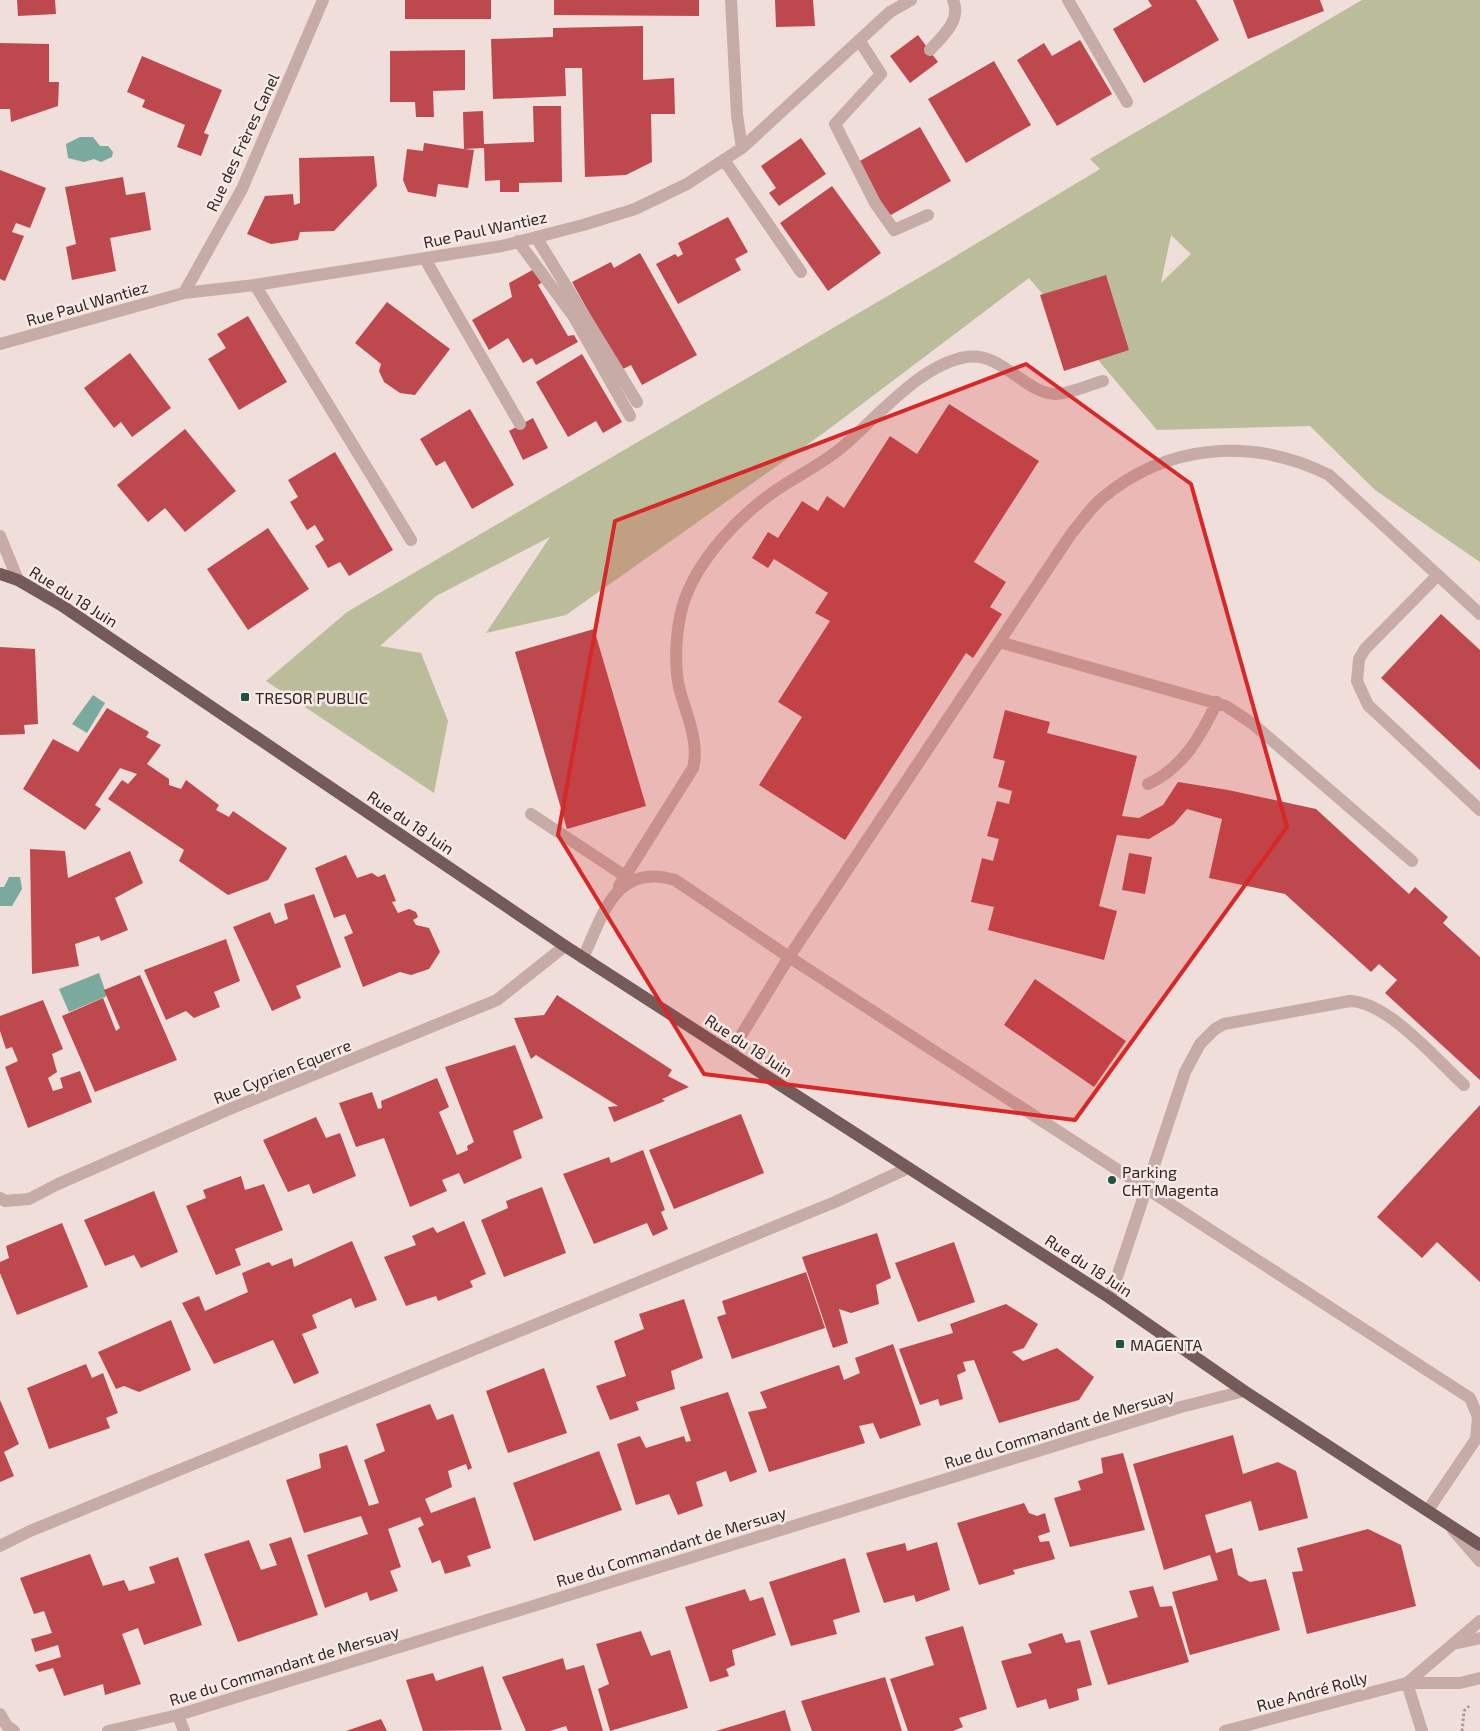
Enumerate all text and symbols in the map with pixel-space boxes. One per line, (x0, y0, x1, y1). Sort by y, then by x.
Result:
street label: Rue des Frères Canel (202, 69, 283, 214)
street label: Rue Paul Wantiez (421, 207, 549, 251)
street label: Rue Paul Wantiez (24, 276, 150, 330)
street label: Rue du 18 Juin (26, 561, 122, 631)
place label: TRESOR PUBLIC (255, 688, 368, 707)
marker: TRESOR PUBLIC (239, 691, 251, 703)
street label: Rue du 18 Juin (364, 786, 458, 858)
street label: Rue du 18 Juin (702, 1010, 796, 1080)
street label: Rue Cyprien Equerre (210, 1035, 354, 1107)
place label: Parking CHT Magenta (1122, 1162, 1219, 1199)
marker: Parking CHT Magenta (1106, 1174, 1118, 1186)
street label: Rue du 18 Juin (1042, 1230, 1136, 1300)
place label: MAGENTA (1130, 1335, 1203, 1354)
marker: MAGENTA (1114, 1338, 1126, 1350)
street label: Rue du Commandant de Mersuay (942, 1384, 1177, 1472)
street label: Rue du Commandant de Mersuay (554, 1502, 789, 1590)
street label: Rue du Commandant de Mersuay (167, 1621, 402, 1709)
street label: Rue André Rolly (1254, 1667, 1370, 1715)

